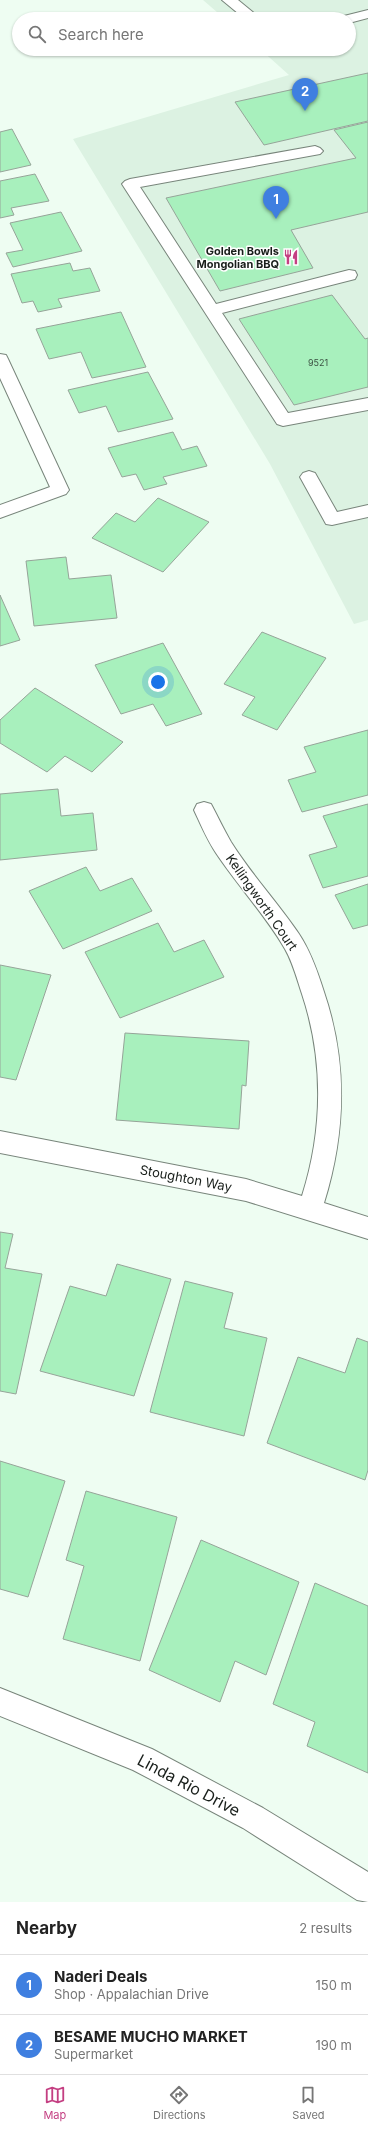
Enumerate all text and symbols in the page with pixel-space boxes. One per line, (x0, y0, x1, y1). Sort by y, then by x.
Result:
search box (12, 12, 356, 56)
icon: search (26, 23, 48, 45)
text: Search here (58, 25, 144, 44)
pin: 2 (292, 78, 318, 111)
pin: 1 (263, 186, 289, 219)
place label: Golden Bowls Mongolian BBQ (197, 244, 279, 271)
restaurant icon: Golden Bowls Mongolian BBQ (282, 248, 300, 266)
house number: 9521 (308, 357, 328, 368)
your location (148, 672, 168, 692)
street label: Kellingworth Court (223, 851, 301, 953)
street label: Stoughton Way (139, 1161, 233, 1195)
street label: Linda Rio Drive (134, 1749, 244, 1821)
text: Nearby (16, 1918, 77, 1938)
text: 2 results (299, 1920, 352, 1936)
text: Naderi Deals (54, 1967, 147, 1986)
text: 1 (26, 1977, 32, 1993)
text: 150 m (316, 1977, 352, 1993)
text: Shop · Appalachian Drive (54, 1986, 209, 2002)
text: BESAME MUCHO MARKET (54, 2027, 248, 2046)
text: 2 (25, 2037, 33, 2053)
text: 190 m (315, 2037, 352, 2053)
text: Supermarket (54, 2046, 133, 2062)
tab: Map (43, 2084, 66, 2122)
tab: Directions (153, 2084, 206, 2122)
tab: Saved (292, 2084, 325, 2122)

